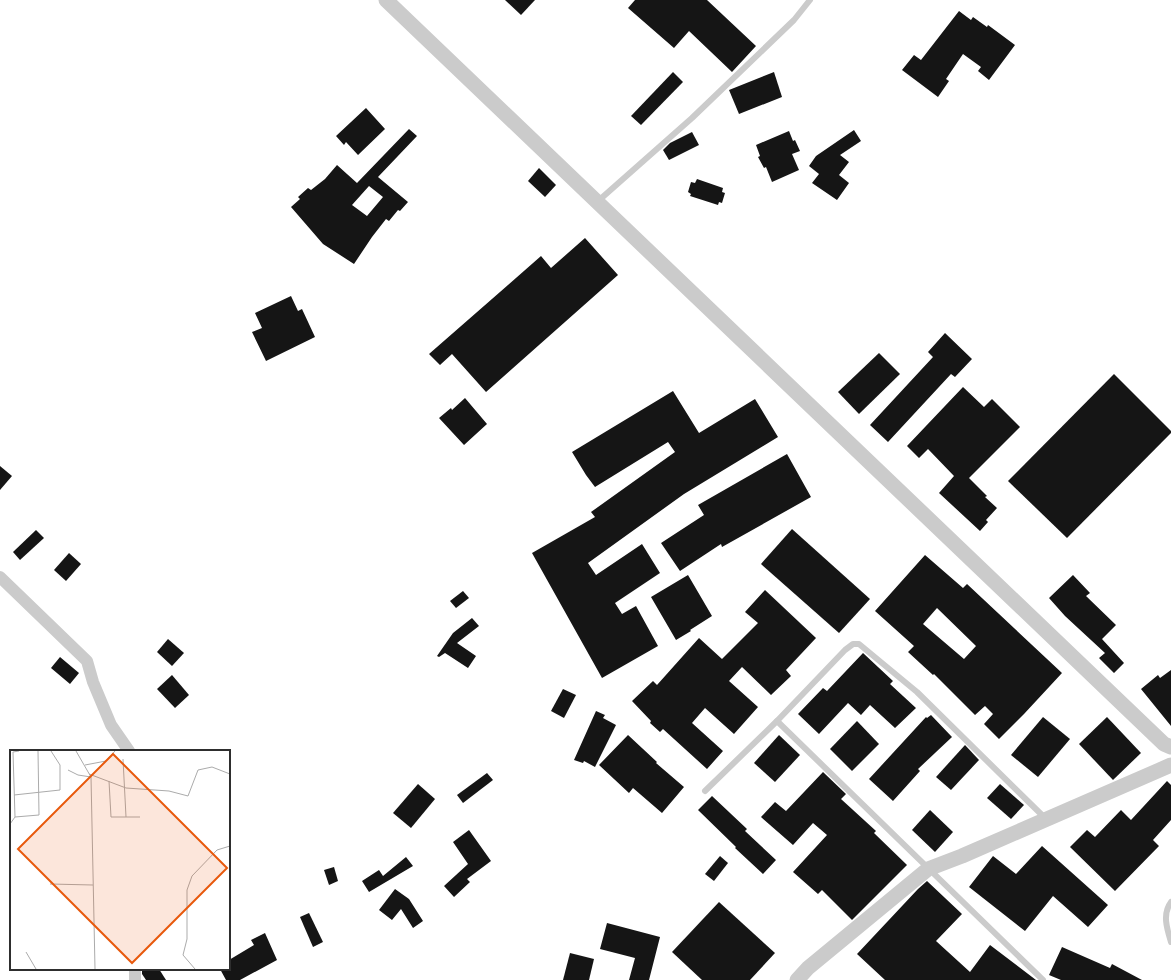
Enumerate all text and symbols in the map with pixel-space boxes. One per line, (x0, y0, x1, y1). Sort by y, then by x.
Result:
inset map (10, 750, 230, 970)

